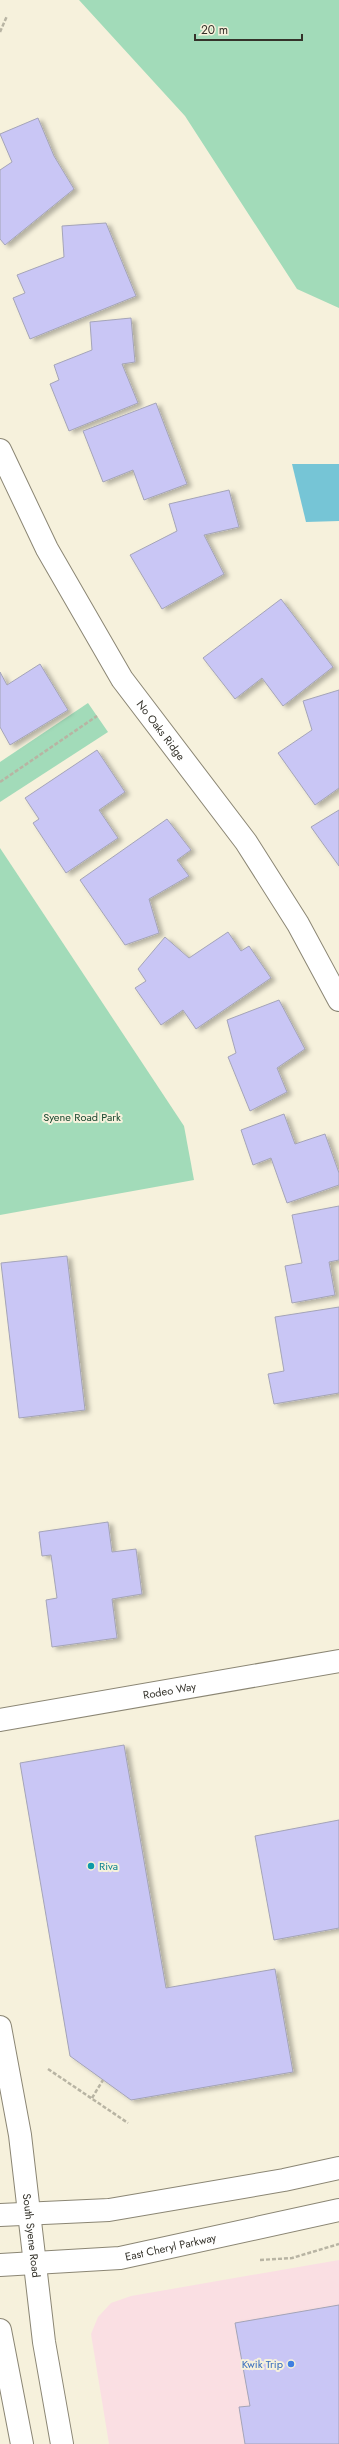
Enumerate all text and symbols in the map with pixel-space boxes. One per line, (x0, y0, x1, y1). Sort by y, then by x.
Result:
scale bar (195, 16, 302, 42)
text: 20 m (201, 21, 228, 39)
street label: No Oaks Ridge (133, 697, 189, 764)
park label: Syene Road Park (43, 1109, 121, 1125)
street label: Rodeo Way (142, 1678, 197, 1703)
place label: Riva (99, 1858, 118, 1874)
marker: Riva (86, 1861, 96, 1871)
street label: South Syene Road (19, 2193, 44, 2278)
street label: East Cheryl Parkway (123, 2229, 218, 2265)
place label: Kwik Trip (242, 2356, 283, 2372)
marker: Kwik Trip (286, 2359, 296, 2369)

